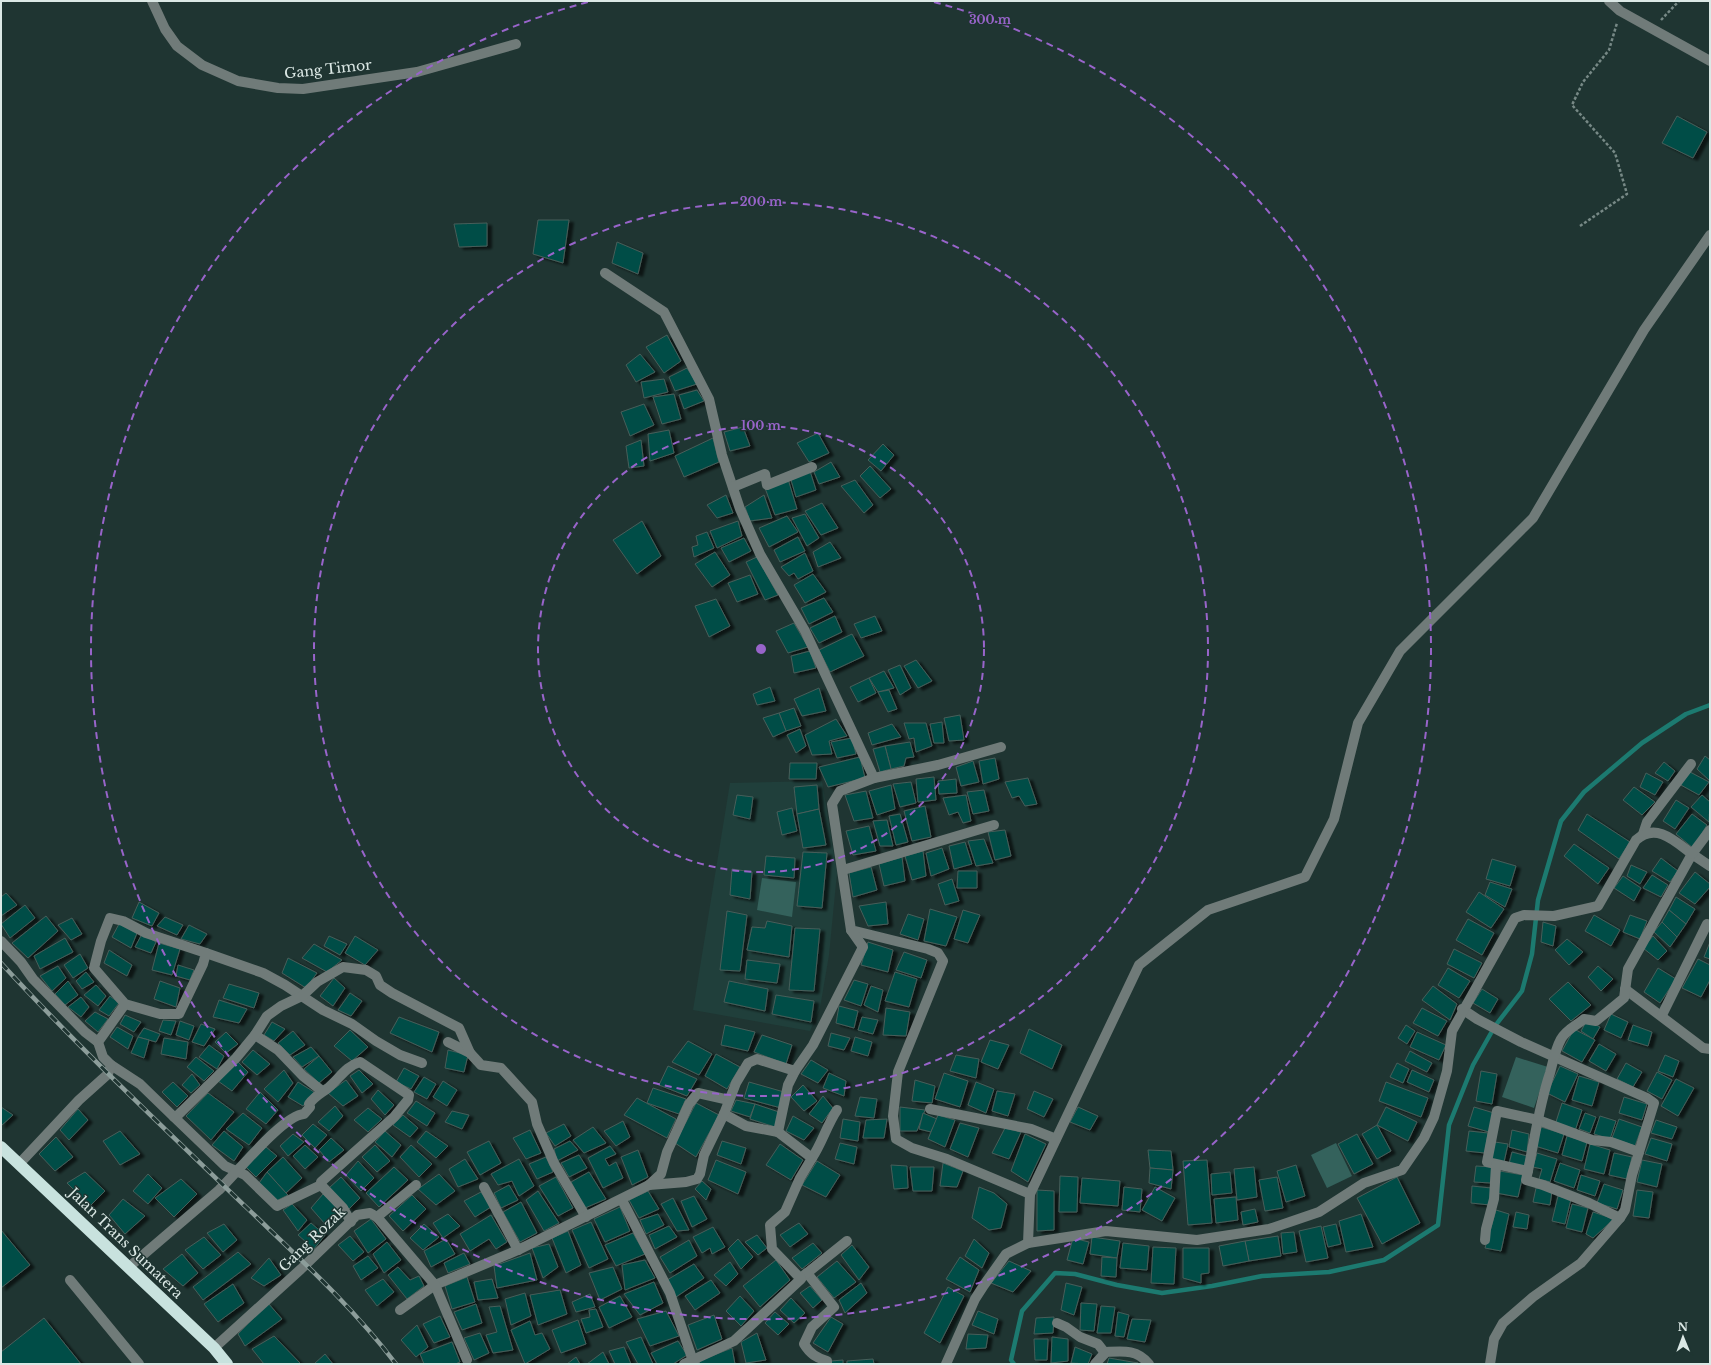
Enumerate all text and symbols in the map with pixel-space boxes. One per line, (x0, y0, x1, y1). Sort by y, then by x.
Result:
text: 300 m (969, 12, 1012, 27)
street label: Gang Timor (283, 55, 373, 83)
text: 200 m (740, 194, 783, 209)
text: 100 m (741, 418, 782, 433)
centre of rings (754, 642, 768, 656)
street label: Jalan Trans Sumatera (64, 1182, 187, 1302)
street label: Gang Rozak (275, 1202, 349, 1275)
north arrow (1663, 1317, 1703, 1357)
text: N (1678, 1320, 1689, 1334)

